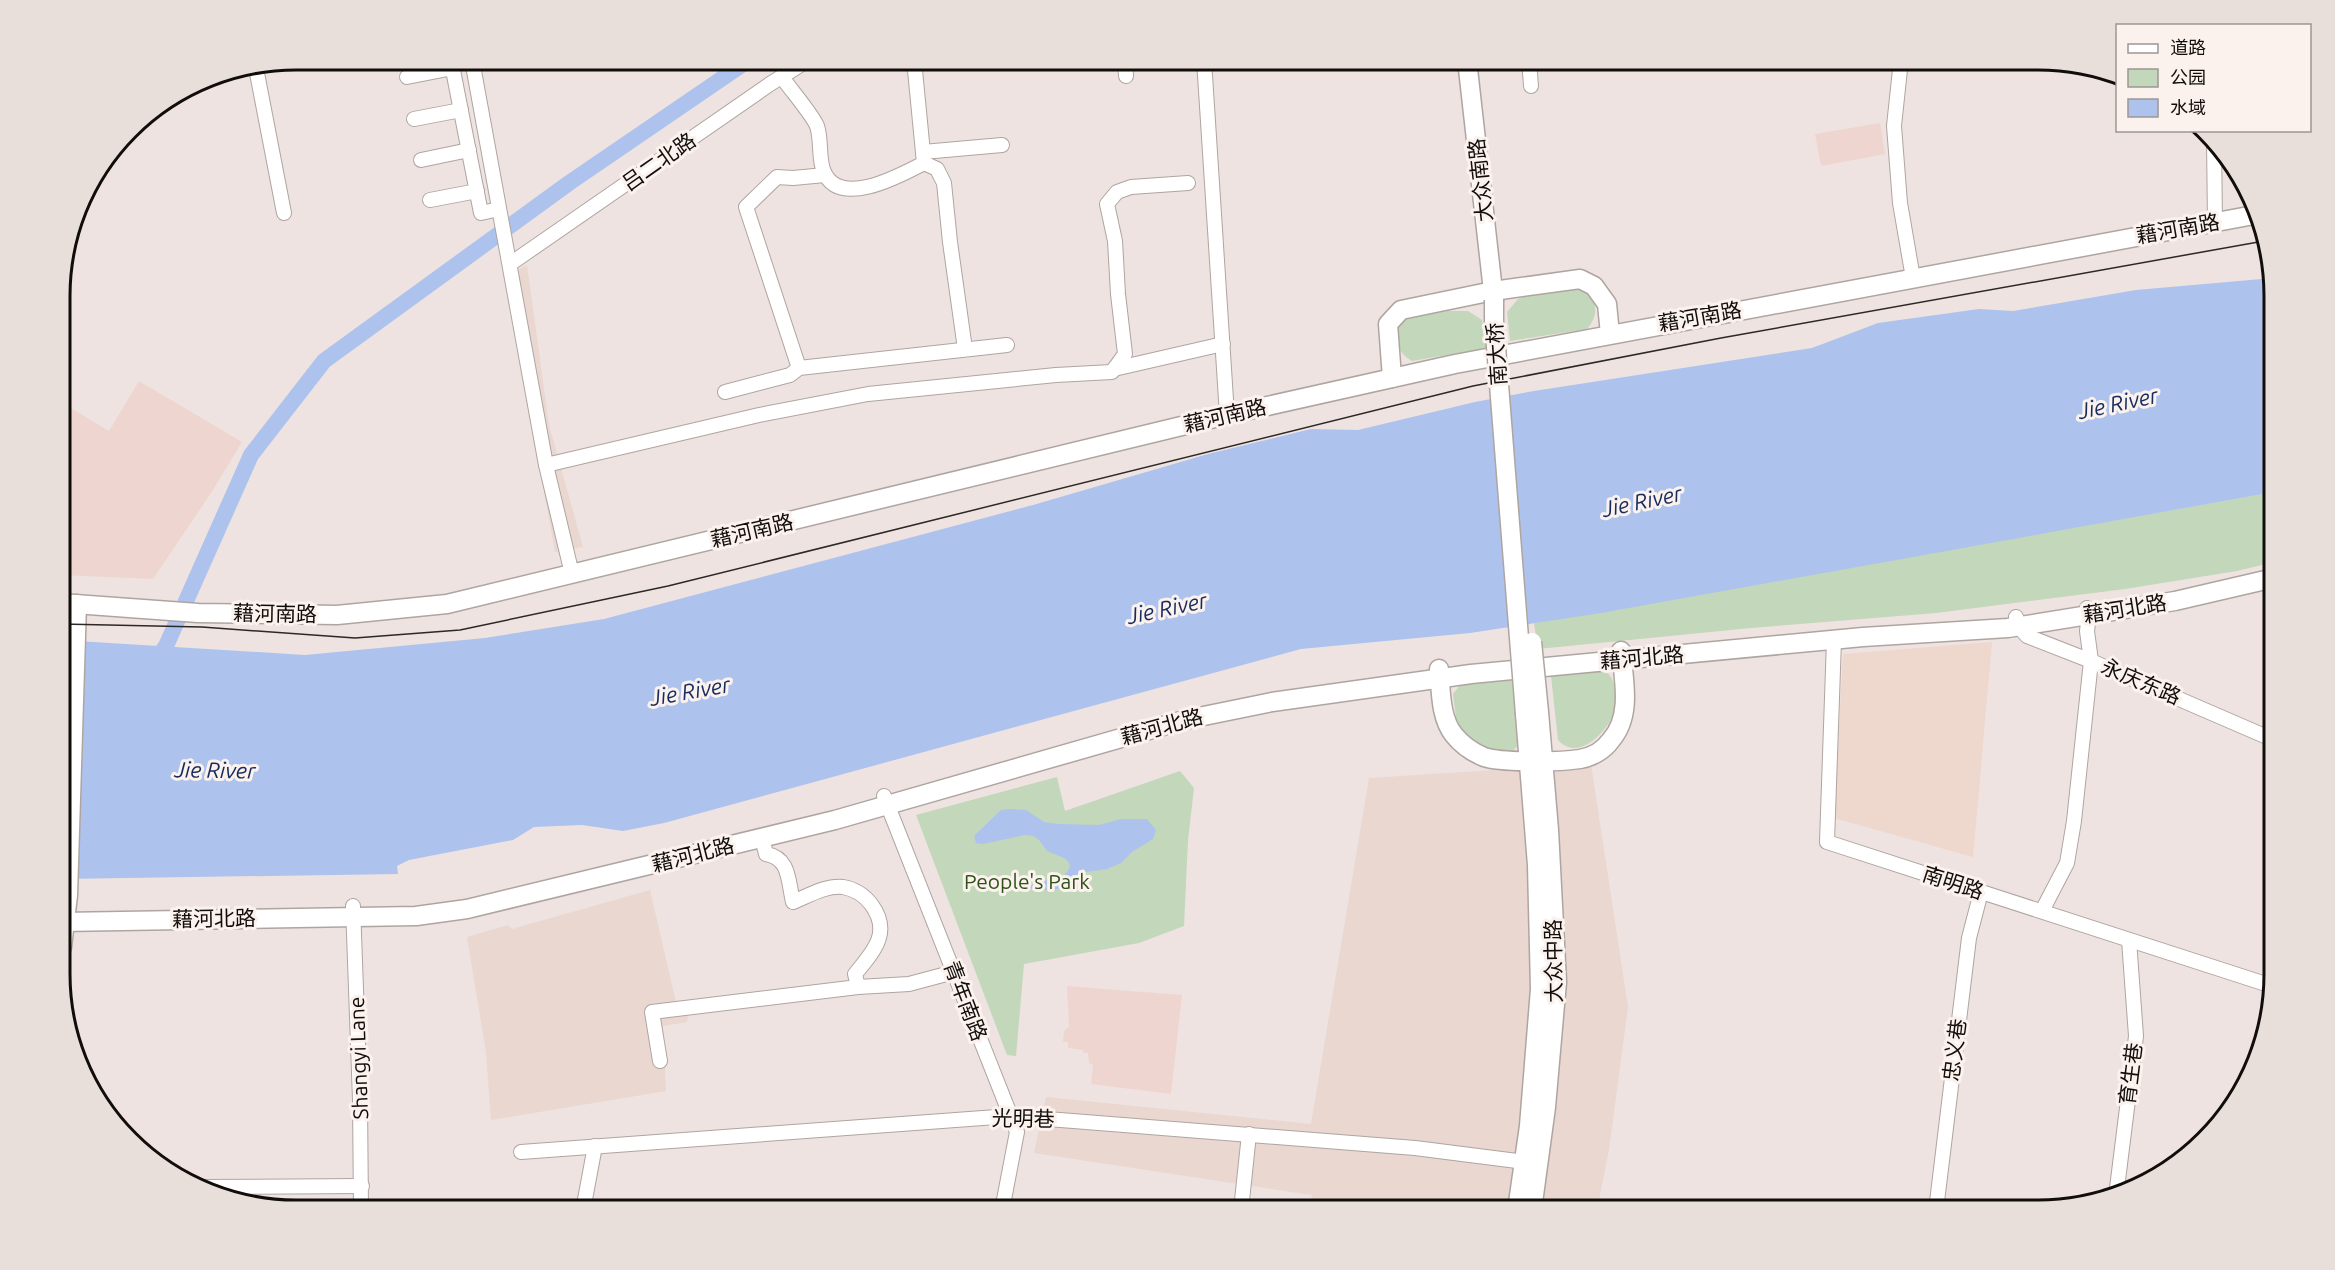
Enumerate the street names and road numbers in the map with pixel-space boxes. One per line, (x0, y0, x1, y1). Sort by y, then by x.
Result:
street label: 吕二北路 (617, 127, 700, 195)
street label: 大众南路 (1464, 137, 1496, 223)
street label: 藉河南路 (2134, 209, 2221, 247)
street label: 藉河南路 (1656, 297, 1743, 335)
street label: 南大桥 (1482, 322, 1510, 386)
street label: 藉河南路 (1181, 394, 1268, 436)
street label: 藉河南路 (708, 509, 795, 551)
street label: 藉河北路 (2081, 590, 2168, 626)
street label: 藉河南路 (233, 600, 317, 626)
street label: 藉河北路 (1599, 641, 1685, 673)
street label: 永庆东路 (2098, 654, 2185, 709)
street label: 藉河北路 (1118, 704, 1205, 748)
street label: 藉河北路 (649, 832, 736, 876)
street label: 南明路 (1920, 861, 1987, 903)
street label: 藉河北路 (172, 905, 256, 931)
street label: 大众中路 (1540, 919, 1566, 1003)
street label: 青年南路 (940, 957, 992, 1044)
street label: Shangyi Lane (344, 996, 372, 1120)
street label: 忠义巷 (1938, 1017, 1970, 1083)
street label: 育生巷 (2114, 1041, 2146, 1107)
street label: 光明巷 (991, 1105, 1055, 1131)

